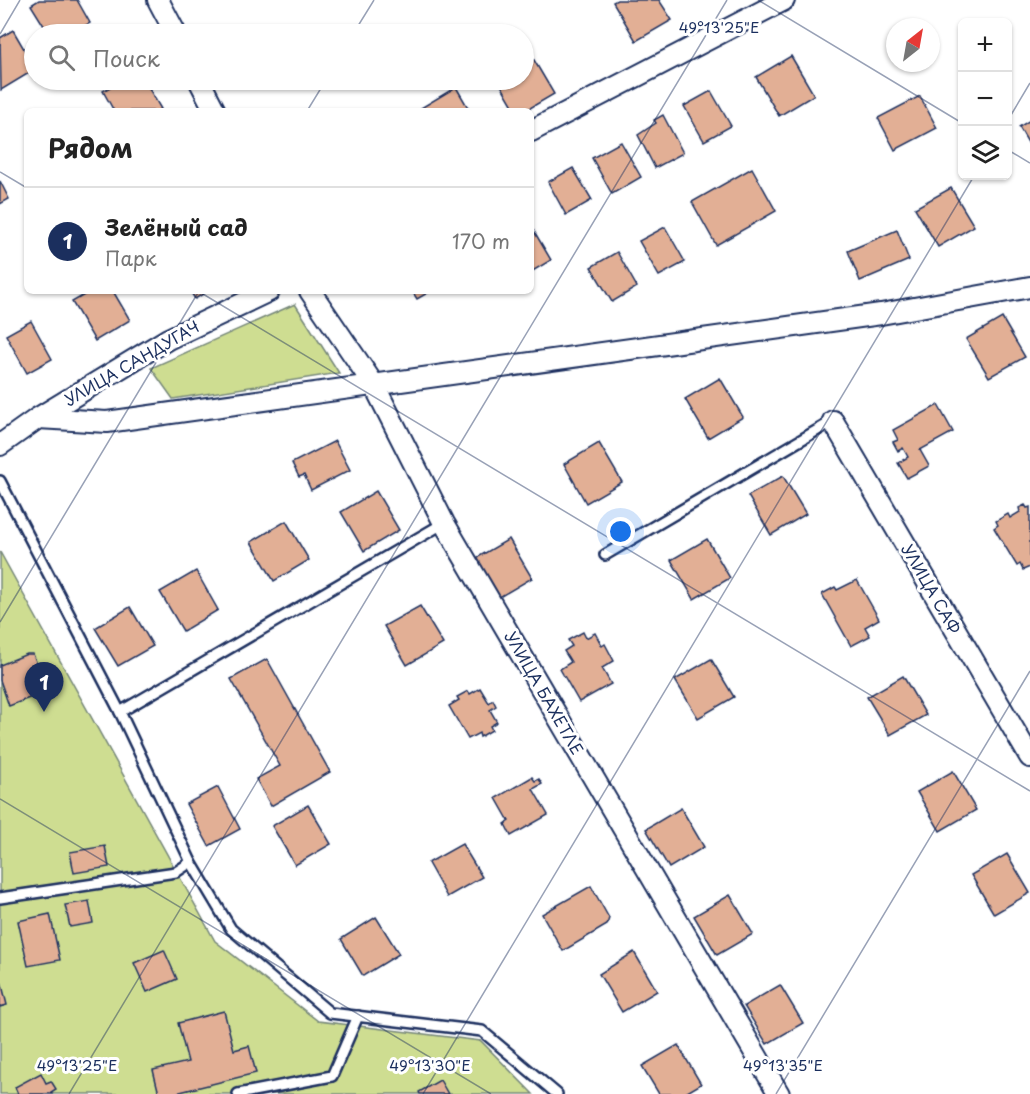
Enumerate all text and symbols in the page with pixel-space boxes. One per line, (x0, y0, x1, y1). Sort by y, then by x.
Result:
text: 49°13'25"E (679, 15, 759, 38)
north arrow (886, 18, 940, 72)
map controls (958, 18, 1012, 180)
button: + (958, 18, 1012, 72)
search box (24, 24, 534, 90)
icon: search (45, 41, 78, 74)
text: Поиск (93, 41, 160, 74)
button: − (958, 72, 1012, 126)
button: layers (958, 126, 1012, 180)
text: Рядом (48, 128, 133, 167)
text: Зелёный сад (105, 210, 248, 243)
text: 1 (63, 226, 72, 256)
text: 170 m (452, 226, 510, 256)
text: Парк (105, 243, 157, 273)
street label: УЛИЦА САНДУГАЧ (59, 313, 204, 411)
your location (606, 517, 635, 546)
street label: УЛИЦА САФ (896, 539, 967, 638)
street label: УЛИЦА БАХЕТЛЕ (500, 626, 590, 759)
pin: 1 (24, 662, 63, 712)
text: 49°13'25"E (37, 1053, 117, 1076)
text: 49°13'30"E (389, 1053, 471, 1076)
text: 49°13'35"E (743, 1053, 823, 1076)

